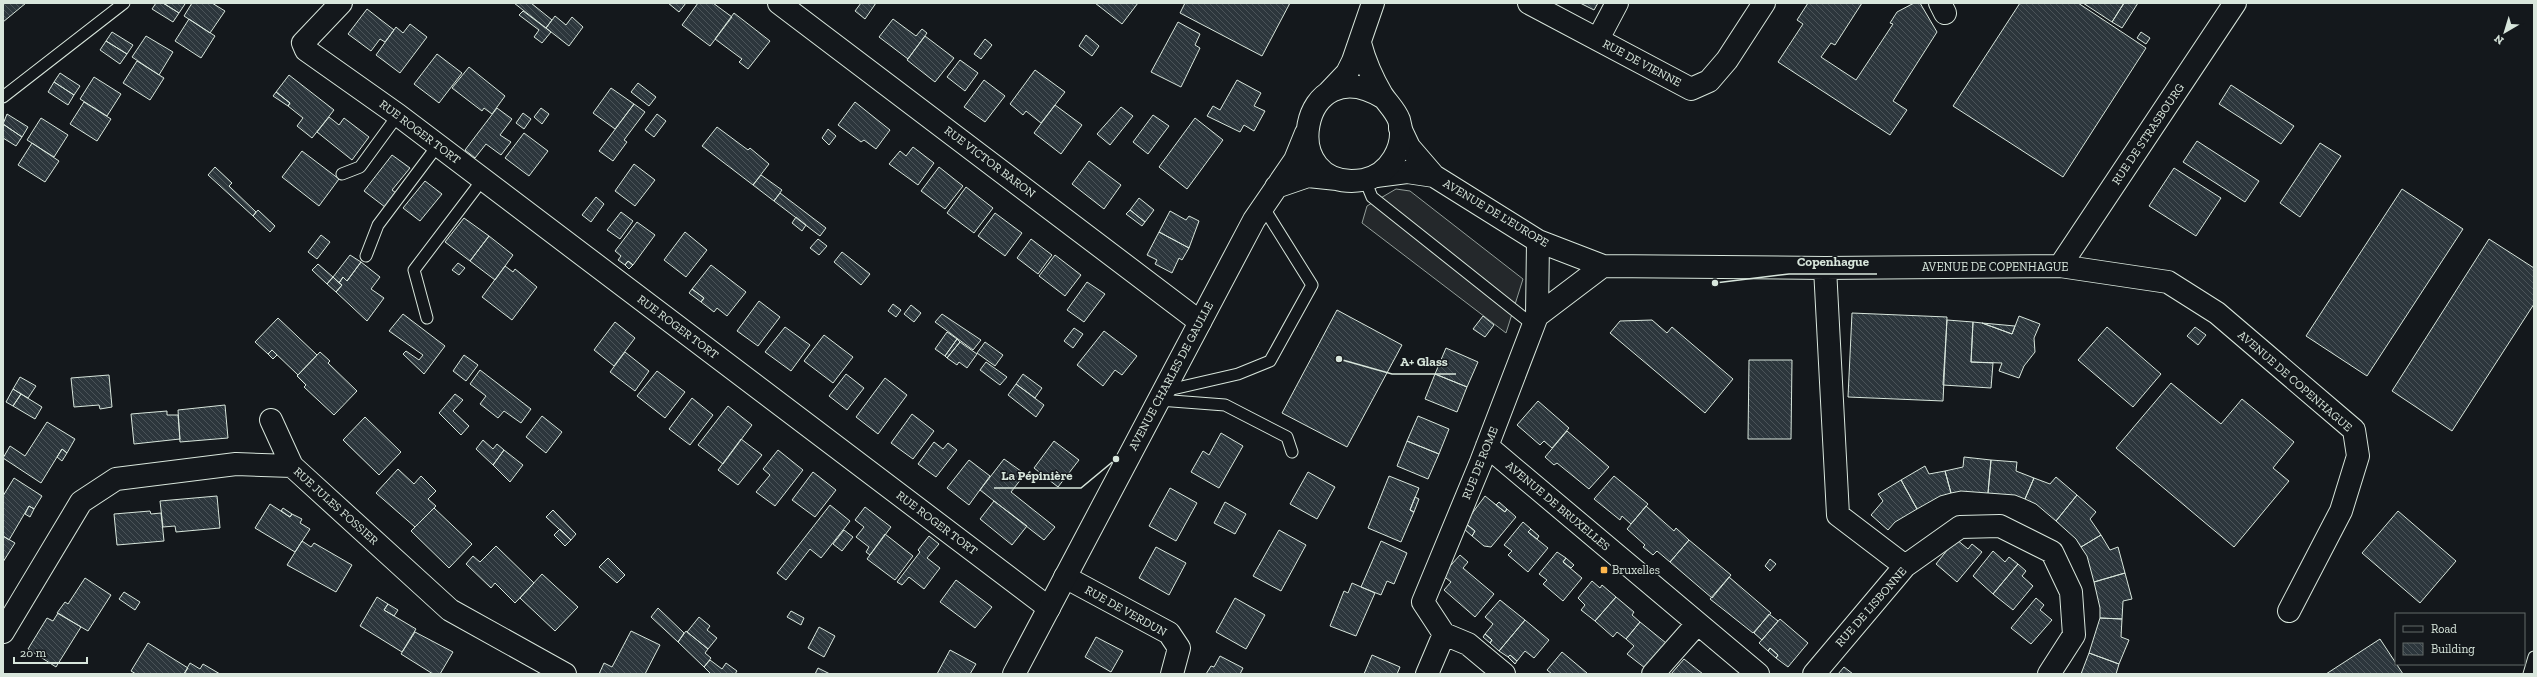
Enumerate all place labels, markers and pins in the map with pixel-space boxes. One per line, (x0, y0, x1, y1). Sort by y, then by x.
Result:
callout: Copenhague (1789, 249, 1877, 274)
callout: A+ Glass (1392, 349, 1456, 374)
callout: La Pépinière (994, 463, 1081, 488)
place label: Bruxelles (1612, 563, 1660, 577)
marker: Bruxelles (1599, 565, 1609, 575)

